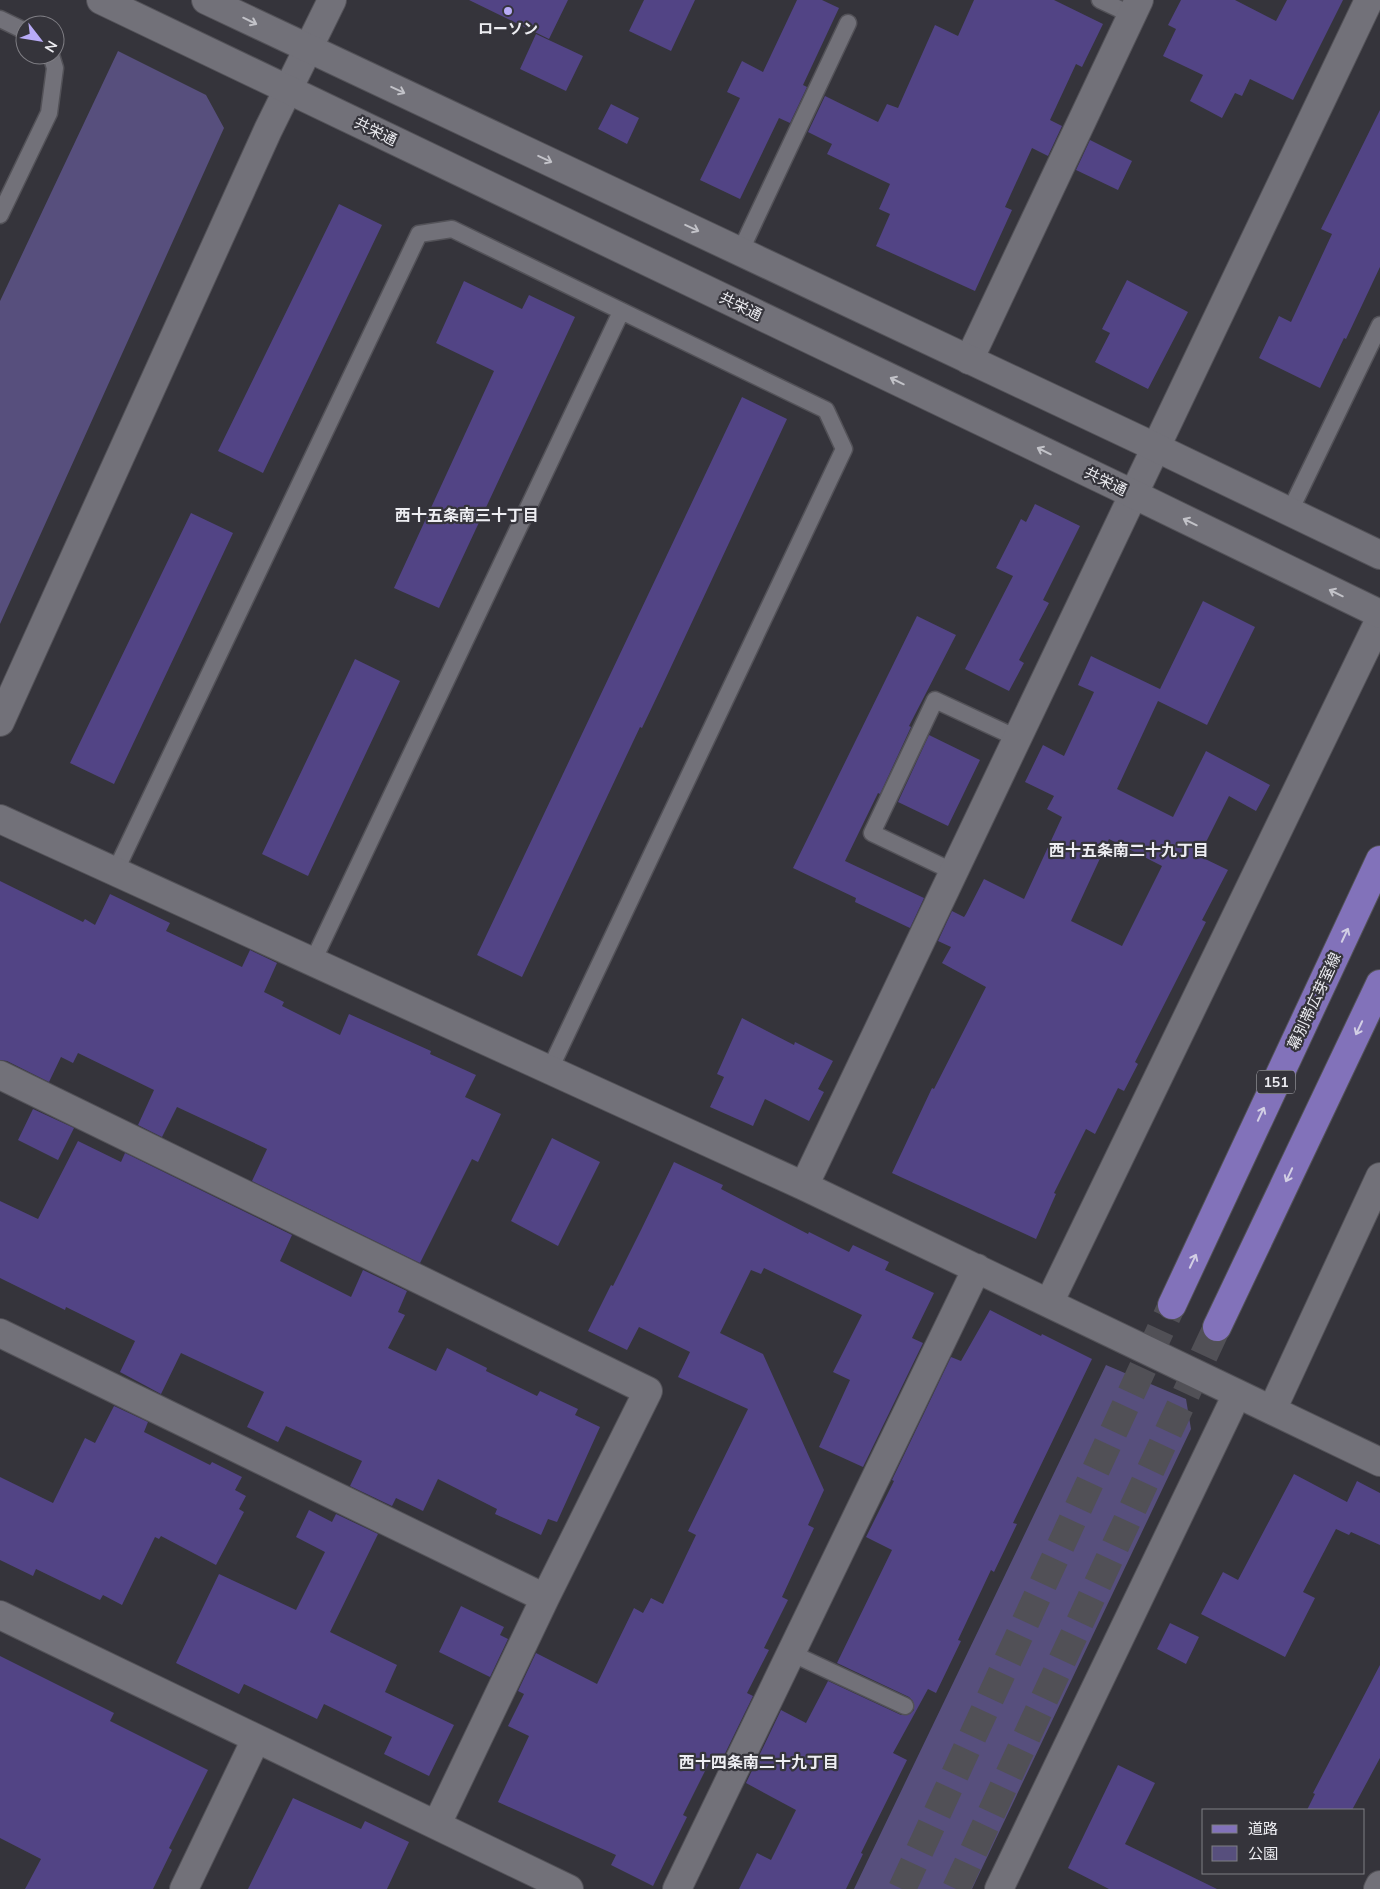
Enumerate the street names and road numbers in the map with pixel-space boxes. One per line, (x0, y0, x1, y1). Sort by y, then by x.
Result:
street label: 共栄通 (352, 113, 400, 149)
street label: 共栄通 (717, 288, 765, 324)
street label: 共栄通 (1082, 463, 1130, 499)
street label: 幕別帯広芽室線 (1283, 949, 1345, 1053)
road number: 151 (1257, 1070, 1295, 1094)

